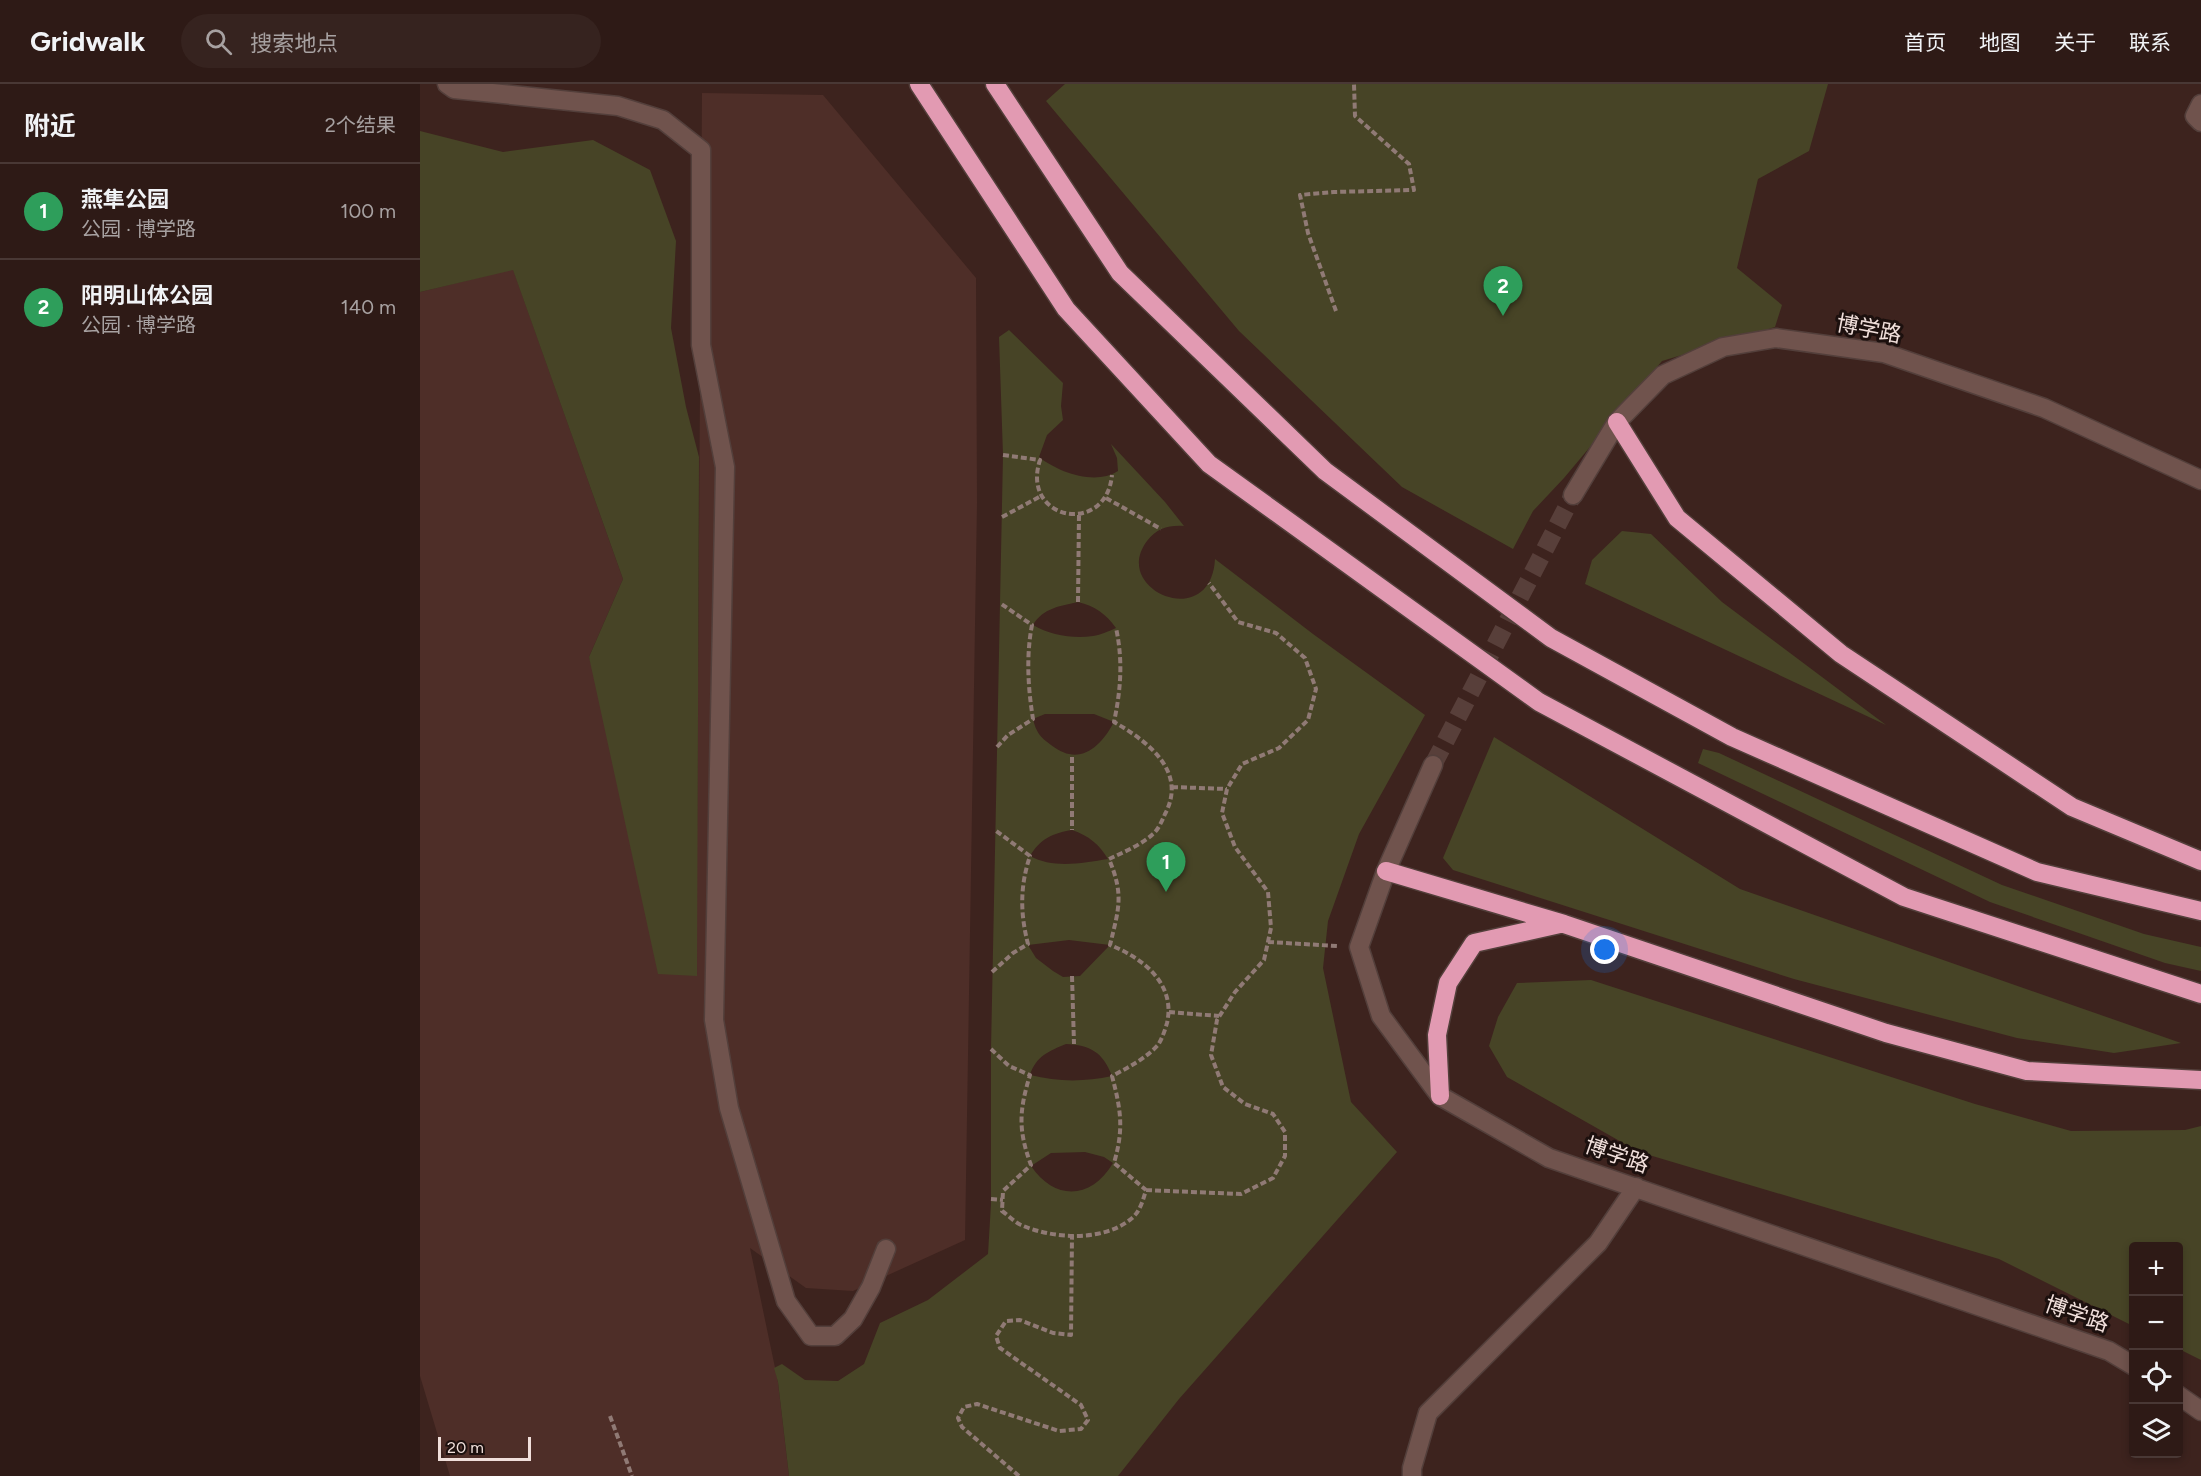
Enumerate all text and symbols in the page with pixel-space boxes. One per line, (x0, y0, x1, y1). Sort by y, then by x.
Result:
search box (181, 14, 601, 68)
text: Gridwalk (30, 24, 145, 58)
icon: search (202, 25, 235, 58)
text: 搜索地点 (250, 30, 338, 57)
text: 首页 (1904, 30, 1946, 55)
text: 地图 (1979, 30, 2021, 55)
text: 关于 (2054, 30, 2096, 55)
text: 联系 (2129, 30, 2171, 55)
text: 附近 (24, 110, 76, 142)
text: 2个结果 (325, 113, 396, 137)
text: 燕隼公园 (81, 186, 169, 213)
text: 1 (39, 199, 48, 223)
text: 100 m (340, 199, 396, 223)
text: 公园 · 博学路 (81, 217, 196, 241)
pin: 2 (1484, 266, 1522, 316)
text: 阳明山体公园 (81, 282, 213, 309)
text: 2 (38, 295, 49, 319)
text: 140 m (341, 295, 396, 319)
street label: 博学路 (1834, 309, 1904, 349)
text: 公园 · 博学路 (81, 313, 196, 337)
pin: 1 (1146, 842, 1186, 892)
your location (1590, 935, 1619, 964)
street label: 博学路 (1581, 1131, 1653, 1179)
map controls (2129, 1242, 2183, 1458)
button: + (2129, 1242, 2183, 1296)
street label: 博学路 (2041, 1290, 2113, 1338)
button: − (2129, 1296, 2183, 1350)
button: locate (2129, 1350, 2183, 1404)
button: layers (2129, 1404, 2183, 1458)
scale bar (438, 1434, 531, 1462)
text: 20 m (447, 1438, 484, 1457)

